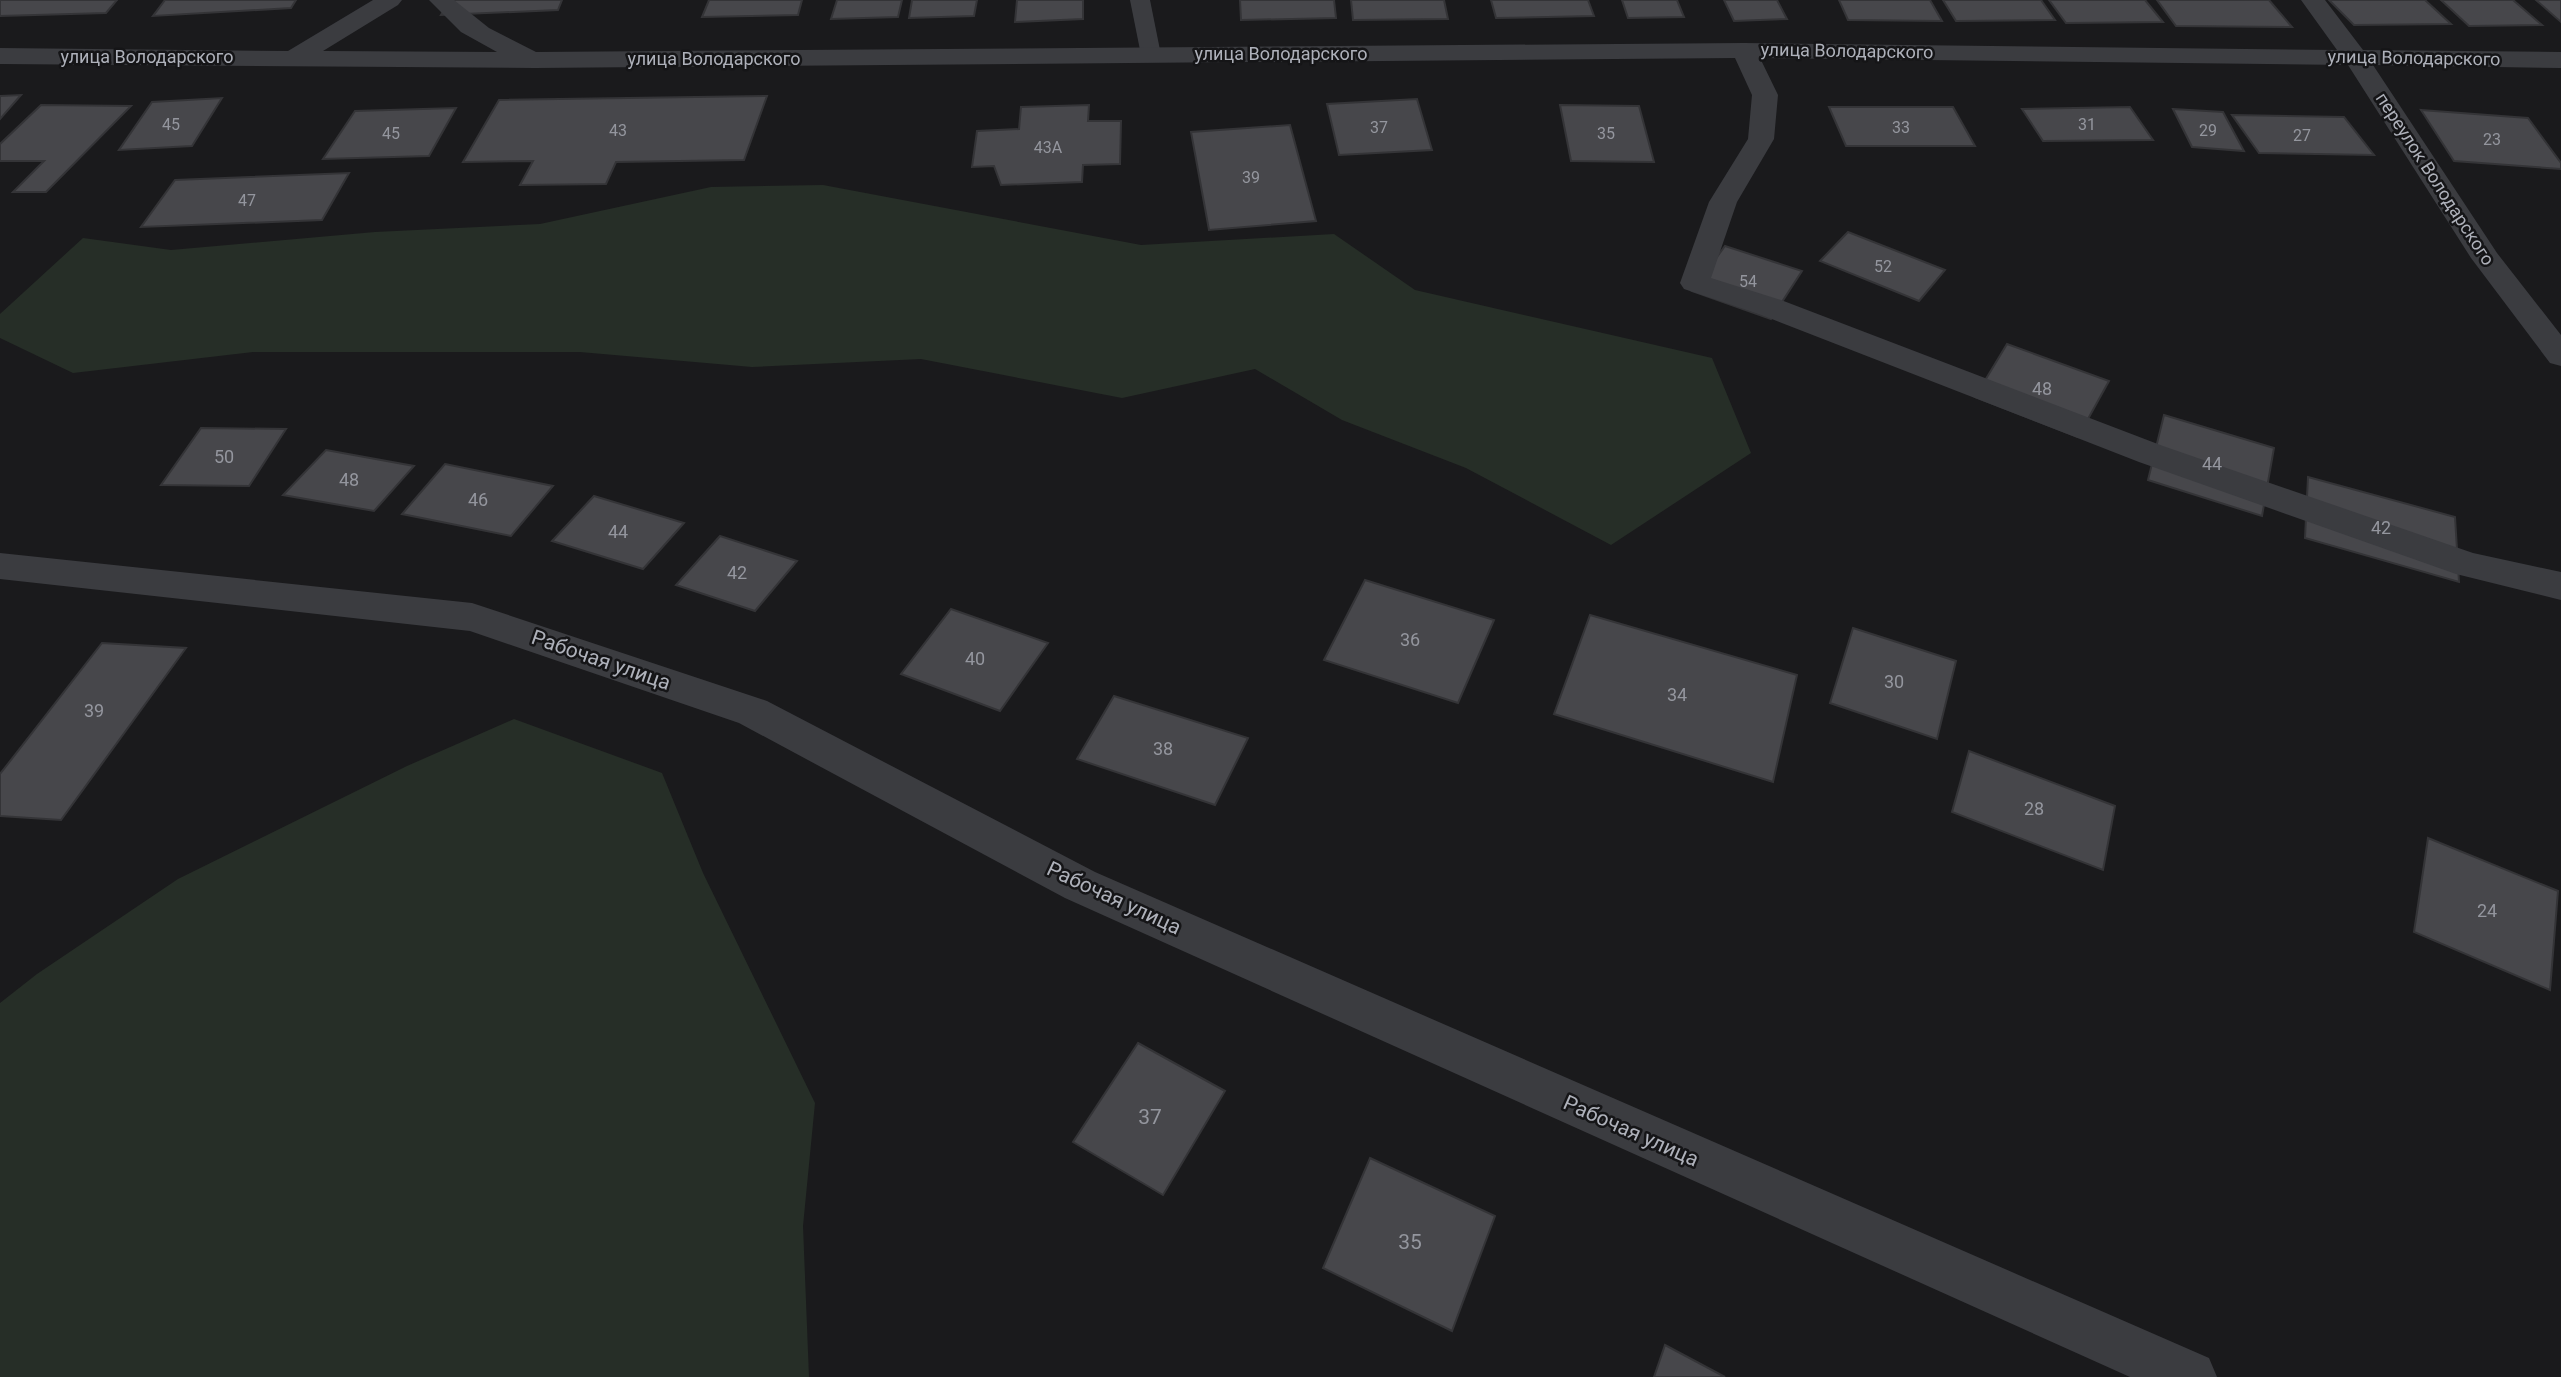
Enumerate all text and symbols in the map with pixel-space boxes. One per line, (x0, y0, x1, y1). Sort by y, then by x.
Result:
street label: улица Володарского (1760, 38, 1934, 63)
street label: улица Володарского (1195, 43, 1367, 64)
street label: улица Володарского (2327, 45, 2501, 70)
street label: улица Володарского (61, 46, 233, 67)
street label: улица Володарского (628, 48, 800, 69)
street label: переулок Володарского (2372, 89, 2499, 269)
house number: 45 (162, 115, 180, 134)
house number: 31 (2078, 115, 2096, 134)
house number: 37 (1370, 118, 1388, 137)
house number: 33 (1892, 118, 1910, 137)
house number: 43 (609, 121, 627, 140)
house number: 29 (2199, 121, 2217, 140)
house number: 45 (382, 124, 400, 143)
house number: 35 (1597, 124, 1615, 143)
house number: 27 (2293, 126, 2311, 145)
house number: 23 (2483, 130, 2501, 149)
house number: 43А (1034, 138, 1063, 157)
house number: 39 (1242, 168, 1260, 187)
house number: 47 (238, 191, 256, 210)
house number: 52 (1874, 257, 1892, 276)
house number: 54 (1739, 272, 1757, 291)
house number: 48 (2032, 378, 2052, 399)
house number: 50 (214, 446, 234, 467)
house number: 44 (2202, 453, 2222, 474)
house number: 48 (339, 469, 359, 490)
house number: 46 (468, 489, 488, 510)
house number: 42 (2371, 517, 2391, 538)
house number: 44 (608, 521, 628, 542)
house number: 42 (727, 562, 747, 583)
street label: Рабочая улица (528, 625, 674, 695)
house number: 36 (1400, 629, 1420, 650)
house number: 40 (965, 648, 985, 669)
house number: 30 (1884, 671, 1904, 692)
house number: 34 (1667, 684, 1687, 705)
house number: 39 (84, 700, 104, 721)
house number: 38 (1153, 738, 1173, 759)
house number: 28 (2024, 798, 2044, 819)
street label: Рабочая улица (1043, 856, 1185, 940)
house number: 24 (2477, 900, 2497, 921)
street label: Рабочая улица (1560, 1090, 1702, 1172)
house number: 37 (1138, 1105, 1162, 1129)
house number: 35 (1398, 1230, 1422, 1254)

